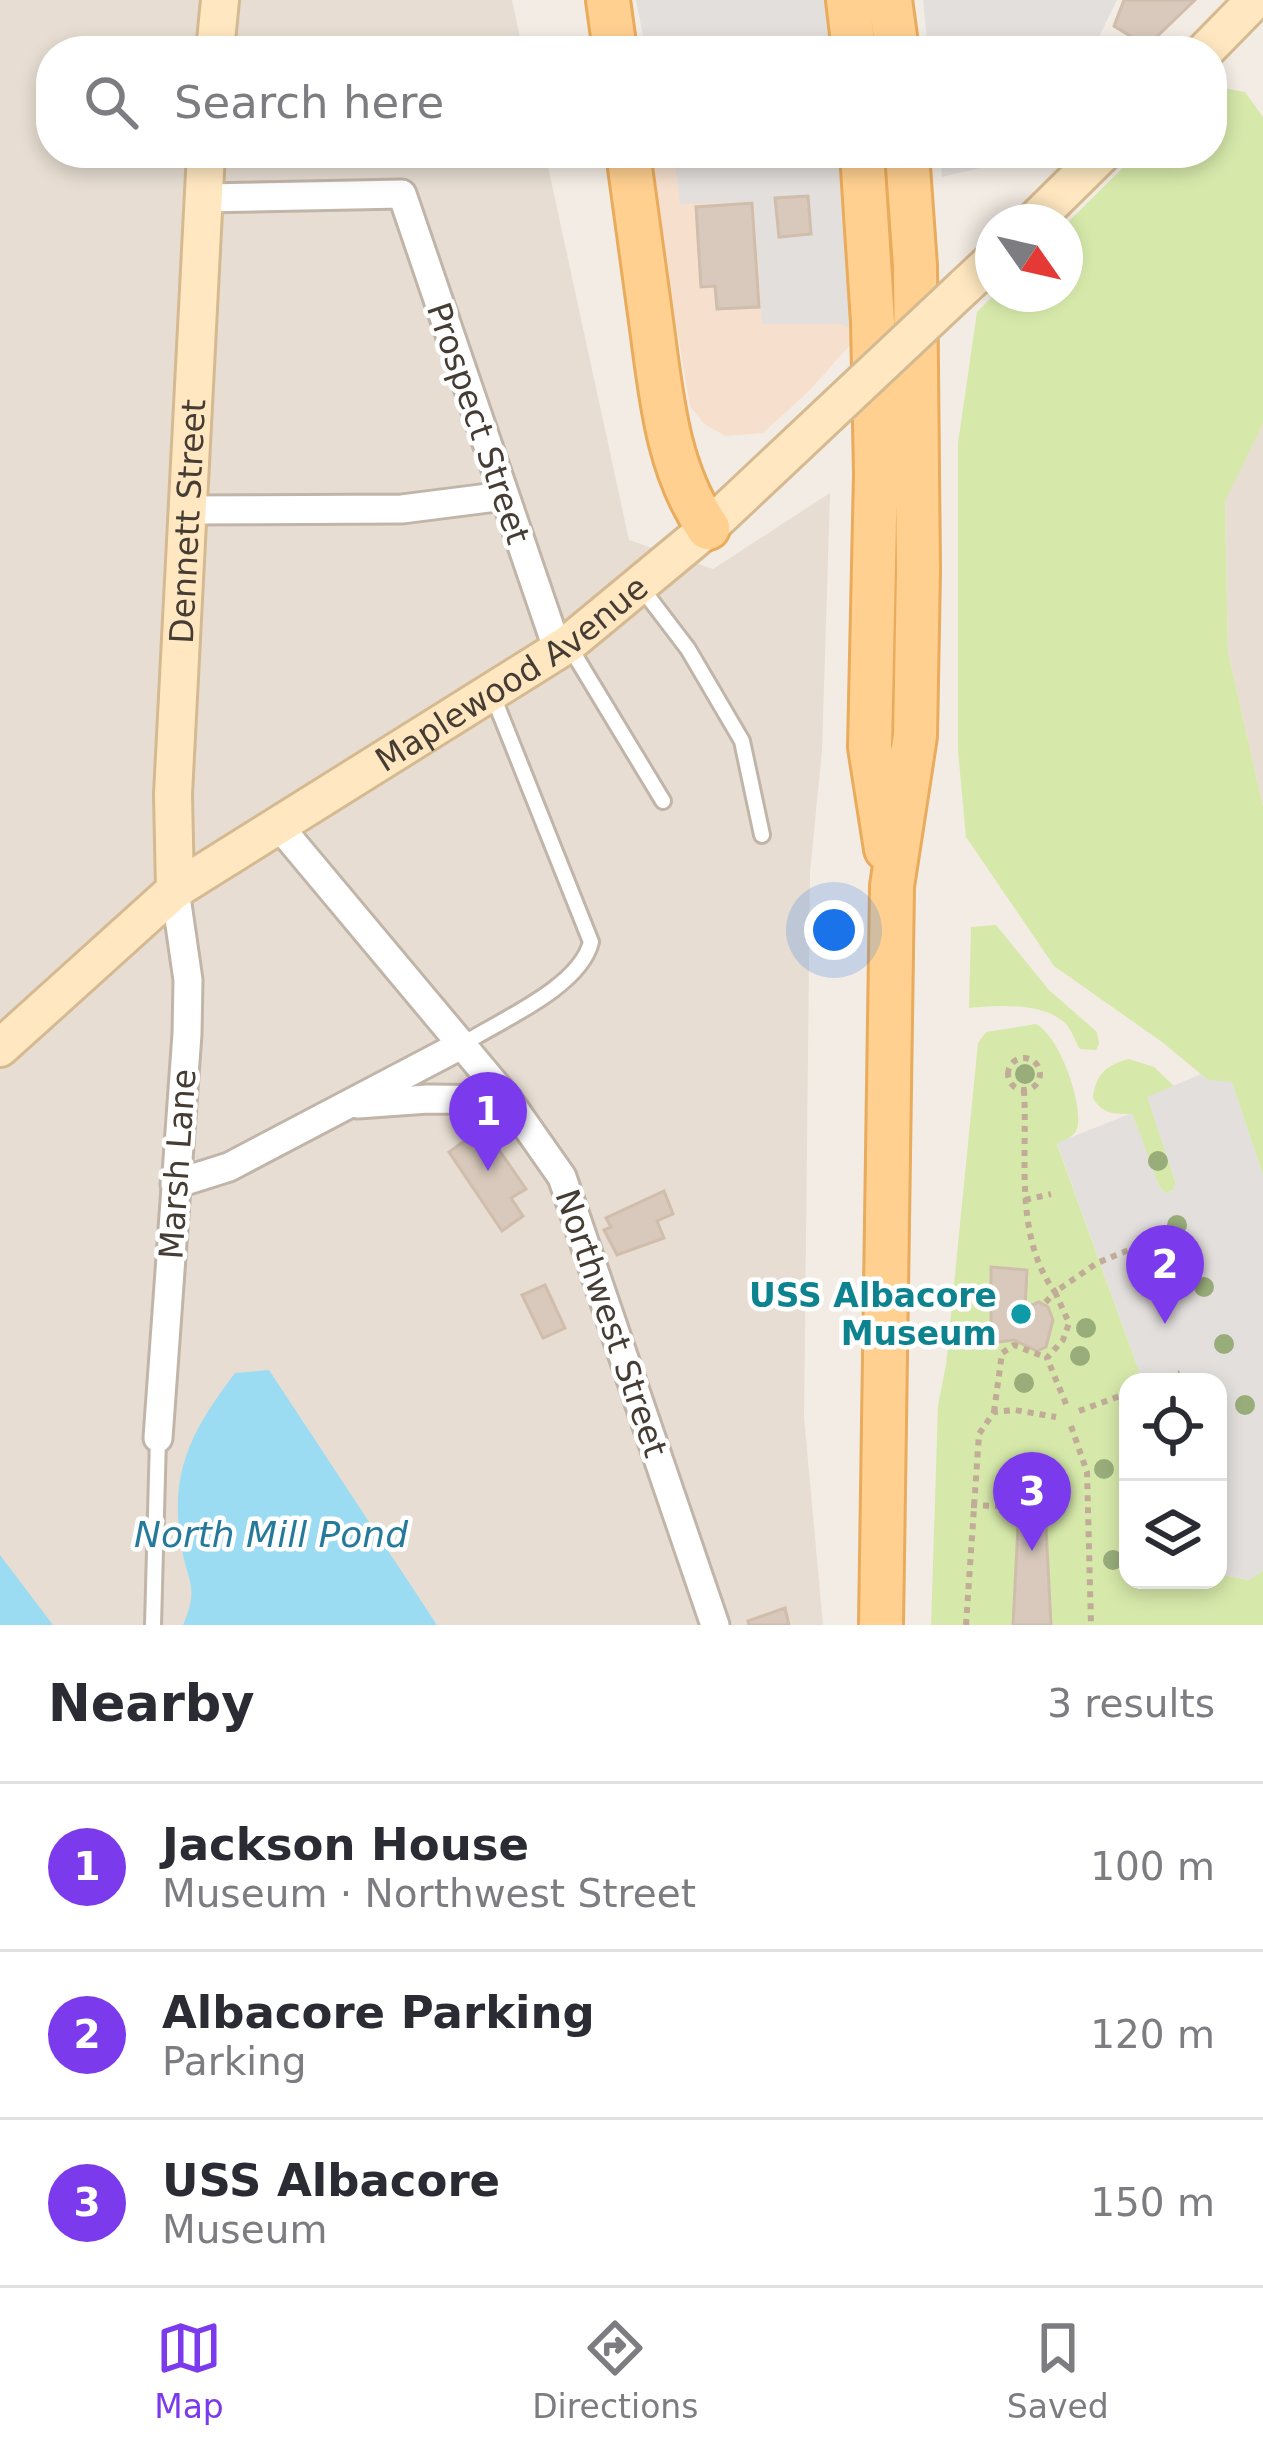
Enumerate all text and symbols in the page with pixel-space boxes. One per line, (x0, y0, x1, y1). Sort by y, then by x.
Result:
search box (36, 36, 1227, 168)
icon: search (78, 69, 144, 135)
text: Search here (174, 76, 444, 129)
north arrow (975, 204, 1083, 312)
street label: Prospect Street (419, 297, 538, 549)
street label: Dennett Street (162, 398, 213, 645)
street label: Maplewood Avenue (368, 568, 655, 780)
your location (804, 900, 864, 960)
street label: Marsh Lane (151, 1068, 204, 1261)
pin: 1 (449, 1072, 527, 1171)
street label: Northwest Street (547, 1184, 676, 1462)
pin: 2 (1126, 1225, 1204, 1324)
place label: USS Albacore Museum (749, 1276, 997, 1353)
marker: USS Albacore Museum (1008, 1301, 1034, 1327)
map controls (1119, 1373, 1227, 1589)
button: locate (1119, 1373, 1227, 1481)
pin: 3 (993, 1452, 1071, 1551)
button: layers (1119, 1481, 1227, 1589)
water label: North Mill Pond (134, 1514, 409, 1555)
text: Nearby (48, 1674, 255, 1733)
text: 3 results (1047, 1681, 1215, 1726)
text: Jackson House (162, 1818, 529, 1871)
text: 1 (73, 1844, 101, 1889)
text: 100 m (1090, 1844, 1215, 1889)
text: Museum · Northwest Street (162, 1871, 696, 1916)
text: Albacore Parking (162, 1986, 595, 2039)
text: 2 (73, 2012, 101, 2057)
text: 120 m (1090, 2012, 1215, 2057)
text: Parking (162, 2039, 307, 2084)
text: USS Albacore (162, 2154, 500, 2207)
text: 3 (73, 2180, 101, 2225)
text: 150 m (1090, 2180, 1215, 2225)
text: Museum (162, 2207, 327, 2252)
tab: Map (154, 2315, 224, 2426)
tab: Directions (532, 2315, 698, 2426)
tab: Saved (1007, 2315, 1109, 2426)

